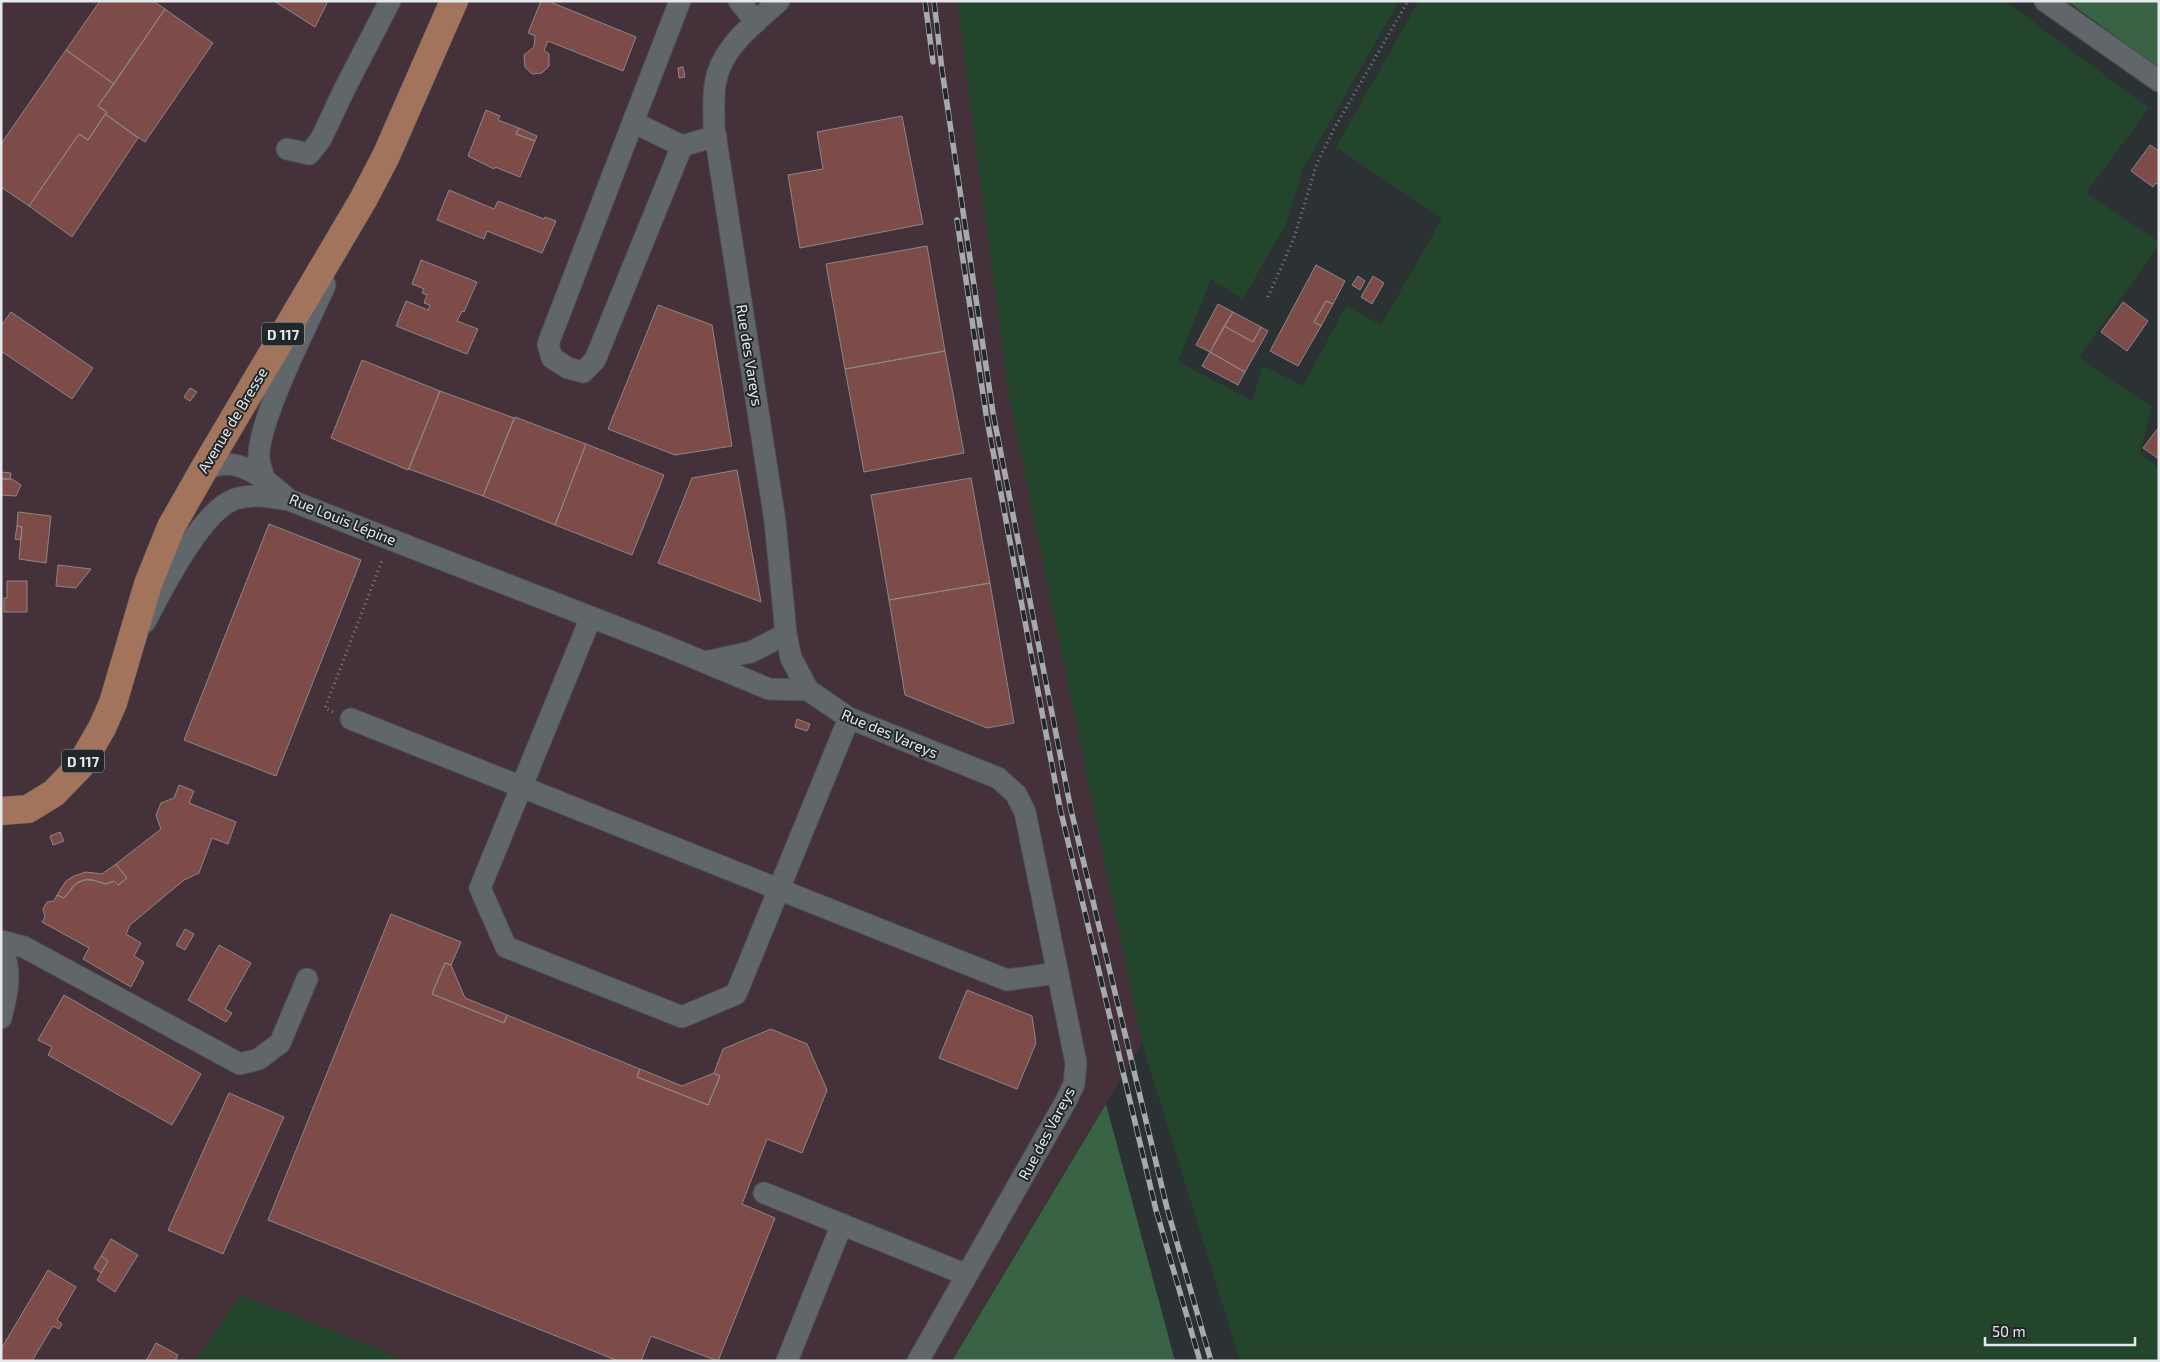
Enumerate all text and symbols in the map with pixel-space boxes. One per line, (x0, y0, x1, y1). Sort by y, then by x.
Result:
street label: Rue des Vareys (733, 303, 767, 407)
road number: D 117 (262, 322, 304, 346)
street label: Avenue de Bresse (193, 364, 271, 476)
street label: Rue Louis Lépine (287, 489, 399, 549)
street label: Rue des Vareys (839, 705, 941, 761)
road number: D 117 (62, 749, 104, 772)
street label: Rue des Vareys (1014, 1083, 1078, 1183)
scale bar (1985, 1314, 2135, 1346)
text: 50 m (1992, 1322, 2026, 1340)

